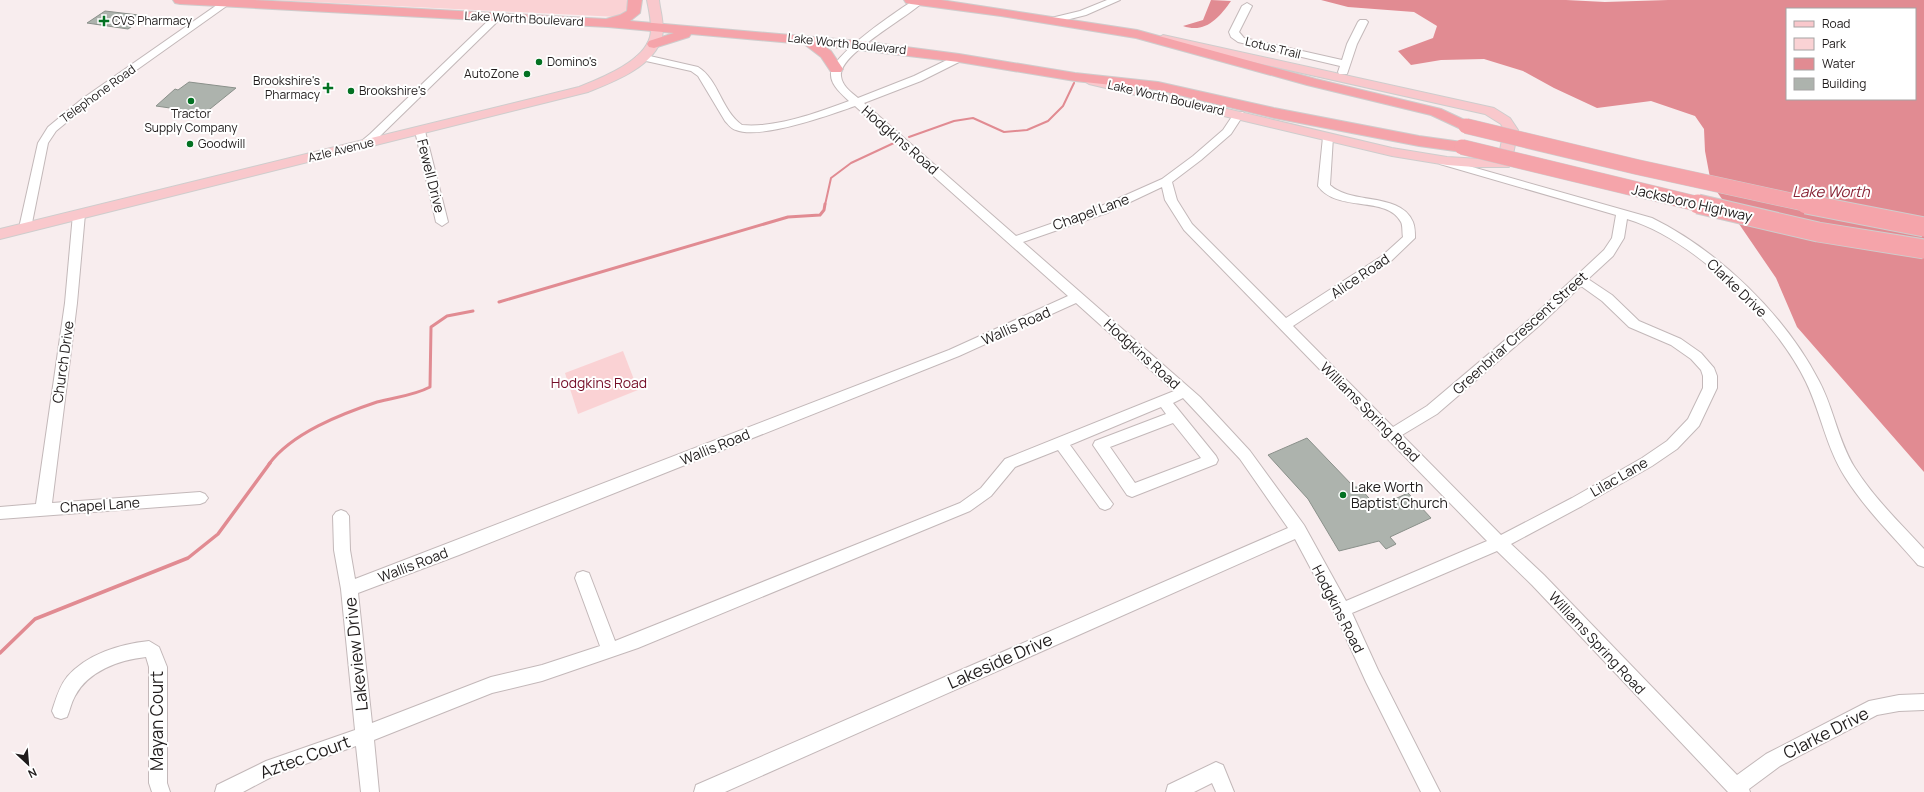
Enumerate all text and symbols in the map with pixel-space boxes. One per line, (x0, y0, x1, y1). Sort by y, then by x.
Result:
street label: Lake Worth Boulevard (464, 7, 584, 30)
legend (1786, 8, 1916, 100)
place label: CVS Pharmacy (112, 12, 193, 29)
text: Road (1822, 15, 1850, 32)
marker: CVS Pharmacy (99, 16, 109, 26)
street label: Lake Worth Boulevard (787, 29, 907, 58)
street label: Lotus Trail (1244, 32, 1303, 63)
text: Park (1822, 35, 1847, 52)
place label: Domino's (547, 53, 597, 70)
text: Water (1822, 55, 1856, 72)
marker: Domino's (534, 57, 544, 67)
street label: Telephone Road (57, 61, 139, 127)
place label: AutoZone (464, 65, 519, 82)
marker: AutoZone (522, 69, 532, 79)
place label: Brookshire's Pharmacy (253, 72, 321, 103)
text: Building (1822, 75, 1866, 92)
street label: Lake Worth Boulevard (1106, 76, 1226, 119)
place label: Brookshire's (359, 82, 426, 99)
marker: Brookshire's Pharmacy (323, 83, 333, 93)
marker: Brookshire's (346, 86, 356, 96)
marker: Tractor Supply Company (186, 96, 196, 106)
street label: Hodgkins Road (858, 101, 943, 178)
place label: Tractor Supply Company (144, 105, 238, 136)
street label: Azle Avenue (306, 133, 376, 166)
place label: Goodwill (198, 135, 245, 152)
street label: Fewell Drive (413, 137, 450, 215)
marker: Goodwill (185, 139, 195, 149)
street label: Jacksboro Highway (1630, 179, 1755, 226)
water label: Lake Worth (1792, 181, 1871, 202)
street label: Chapel Lane (1050, 189, 1132, 234)
street label: Alice Road (1327, 249, 1393, 302)
street label: Clarke Drive (1703, 254, 1772, 321)
street label: Greenbriar Crescent Street (1448, 267, 1591, 398)
street label: Wallis Road (978, 302, 1053, 349)
street label: Hodgkins Road (1100, 314, 1184, 393)
street label: Church Drive (47, 319, 78, 404)
street label: Williams Spring Road (1316, 358, 1424, 466)
park label: Hodgkins Road (551, 373, 647, 392)
street label: Wallis Road (677, 424, 752, 469)
street label: Lilac Lane (1587, 452, 1651, 501)
place label: Lake Worth Baptist Church (1351, 477, 1448, 512)
marker: Lake Worth Baptist Church (1338, 490, 1348, 500)
street label: Chapel Lane (59, 492, 141, 517)
street label: Wallis Road (375, 543, 450, 587)
street label: Hodgkins Road (1308, 562, 1369, 656)
street label: Williams Spring Road (1545, 587, 1650, 698)
street label: Lakeview Drive (338, 596, 373, 712)
street label: Lakeside Drive (944, 627, 1056, 694)
street label: Mayan Court (145, 671, 168, 771)
street label: Clarke Drive (1779, 701, 1872, 764)
street label: Aztec Court (257, 730, 353, 783)
north arrow (8, 744, 48, 784)
text: N (26, 765, 39, 782)

